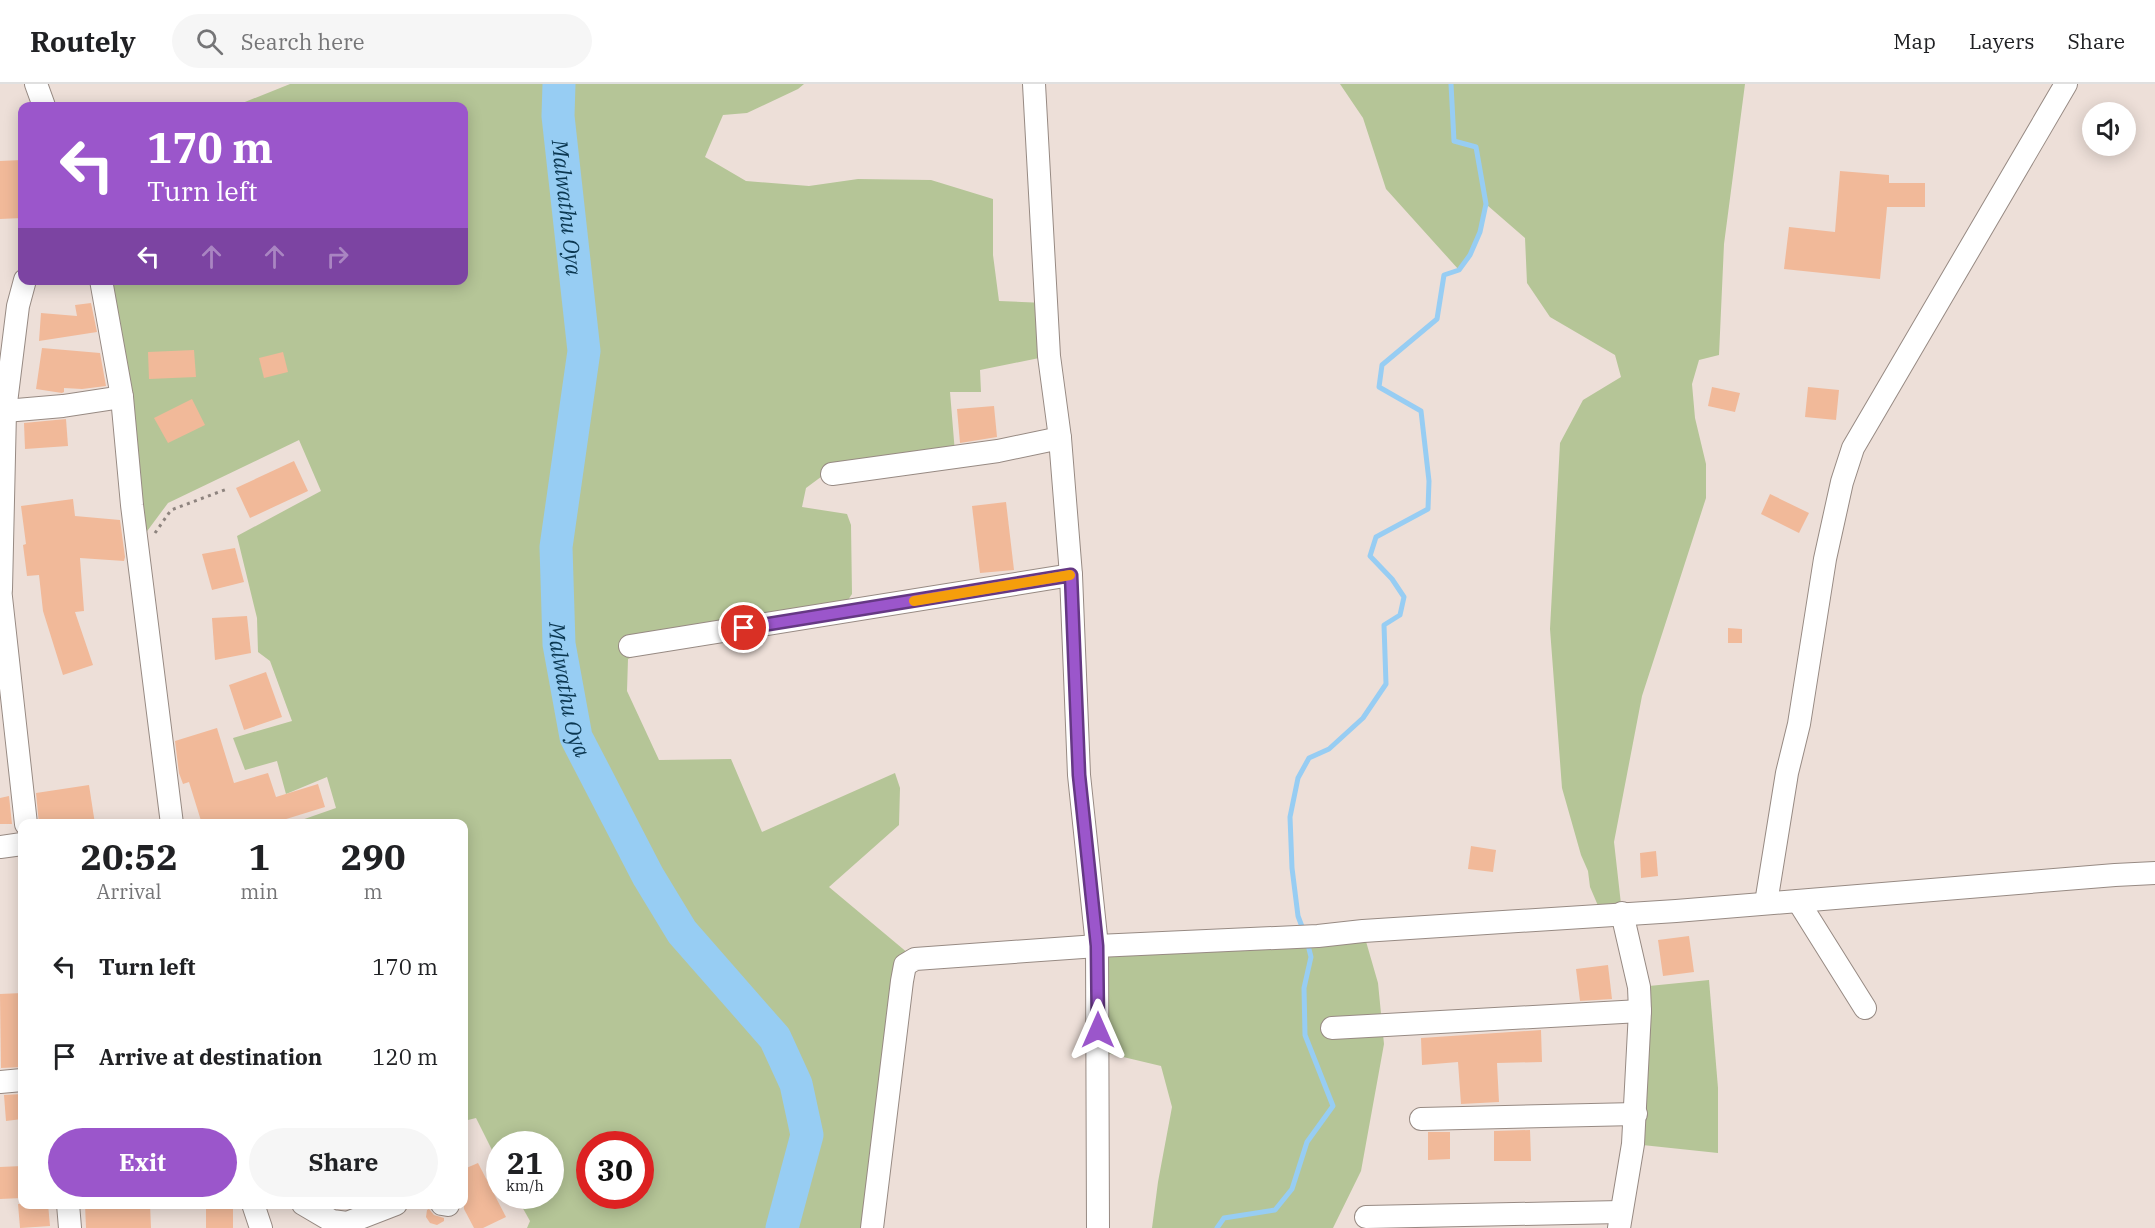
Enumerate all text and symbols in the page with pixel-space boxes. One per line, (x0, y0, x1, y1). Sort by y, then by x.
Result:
search box (172, 14, 592, 68)
text: Routely (30, 23, 136, 60)
icon: search (193, 25, 226, 58)
text: Search here (241, 27, 365, 56)
text: Map (1893, 27, 1936, 55)
text: Layers (1969, 27, 2035, 55)
text: Share (2068, 27, 2125, 55)
map controls (2082, 102, 2136, 156)
button: sound (2082, 102, 2136, 156)
text: 170 m (147, 120, 273, 175)
icon: left (48, 126, 126, 204)
water label: Malwathu Oya (546, 137, 590, 277)
text: Turn left (147, 173, 258, 208)
icon: left (132, 240, 165, 273)
icon: ahead (195, 240, 228, 273)
icon: ahead (258, 240, 291, 273)
icon: right (321, 240, 354, 273)
pin (718, 602, 769, 653)
icon: arrive (727, 611, 760, 644)
water label: Malwathu Oya (544, 621, 598, 762)
text: 20:52 (80, 833, 178, 880)
text: 1 (248, 833, 270, 880)
text: 290 (341, 833, 406, 880)
text: Arrival (97, 878, 162, 905)
text: min (240, 878, 278, 905)
text: m (364, 878, 383, 905)
icon: left (48, 950, 81, 983)
text: Turn left (99, 952, 195, 981)
text: 170 m (372, 952, 438, 981)
position arrow (1066, 998, 1130, 1062)
icon: arrive (48, 1040, 81, 1073)
text: Arrive at destination (99, 1042, 322, 1071)
text: 120 m (372, 1042, 438, 1071)
button: Exit (48, 1128, 237, 1197)
button: Share (249, 1128, 438, 1197)
speed limit sign: 30 (576, 1131, 654, 1209)
text: 21 (507, 1143, 543, 1182)
text: km/h (506, 1176, 544, 1195)

